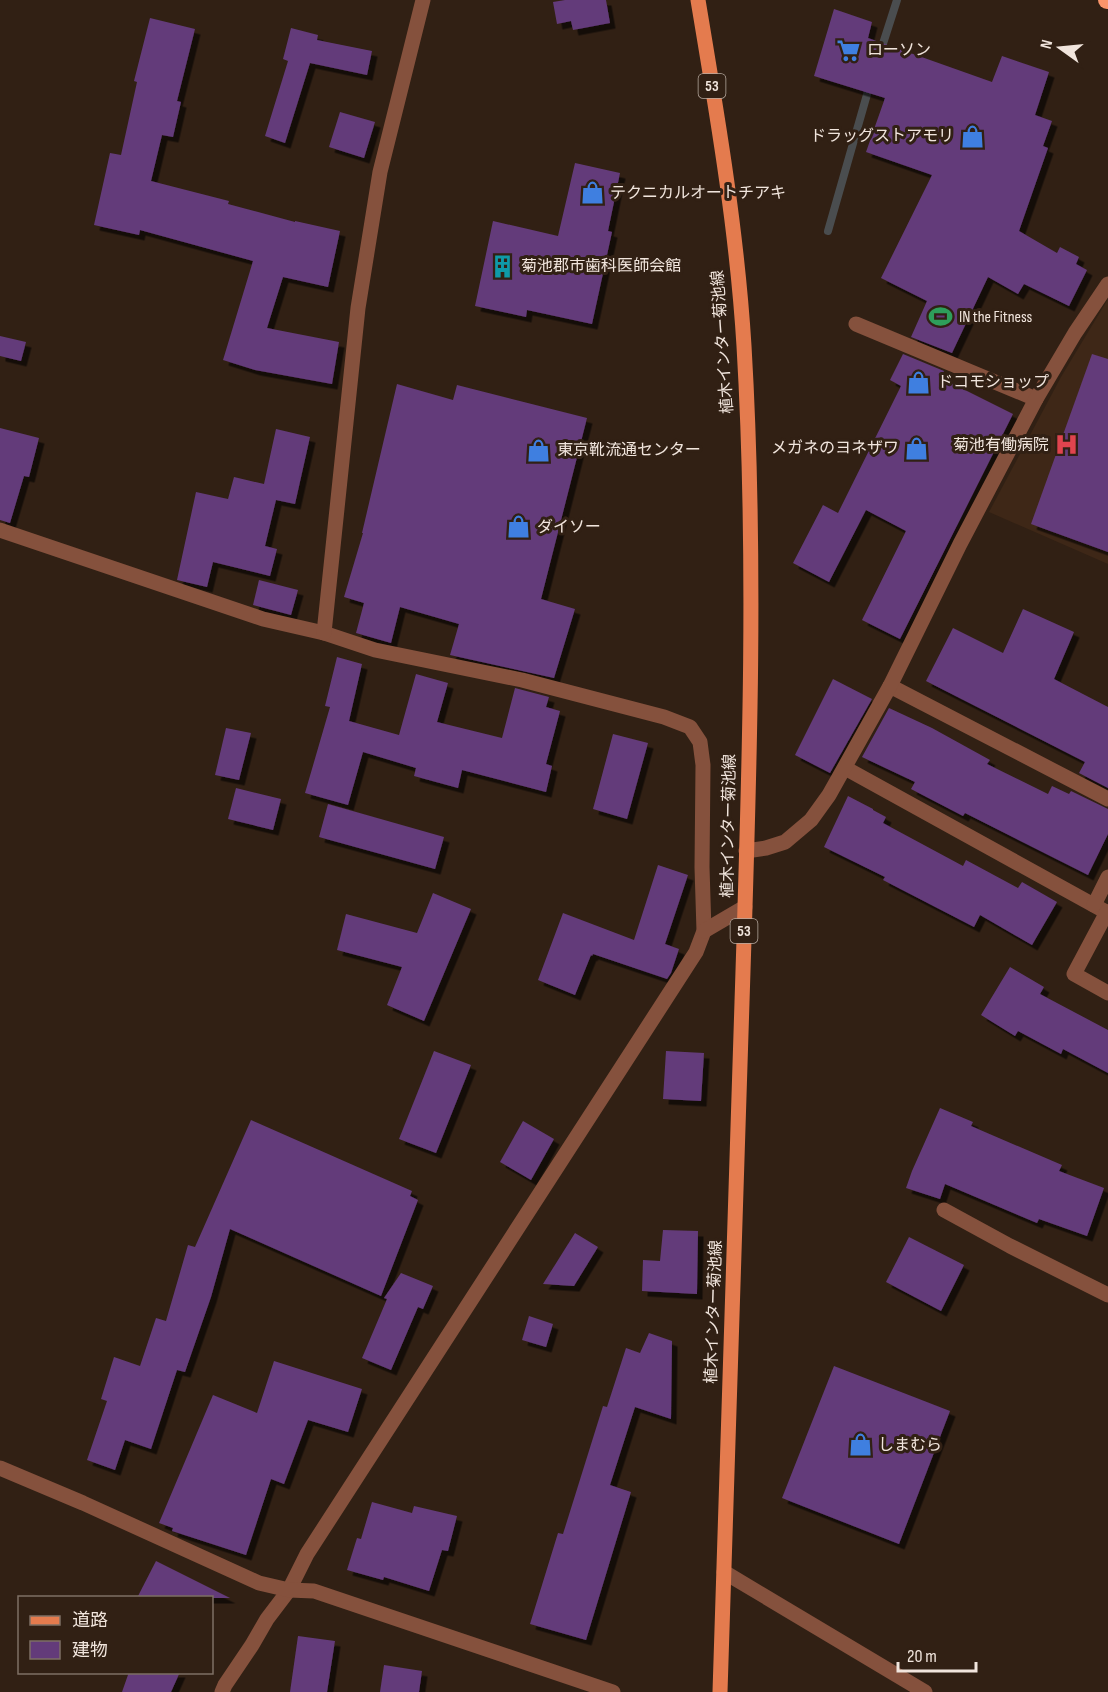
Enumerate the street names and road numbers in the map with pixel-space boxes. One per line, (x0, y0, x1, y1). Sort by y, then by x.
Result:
road number: 53 (698, 74, 726, 98)
street label: 植木インター菊池線 (709, 270, 737, 414)
street label: 植木インター菊池線 (718, 754, 740, 898)
road number: 53 (730, 919, 758, 943)
street label: 植木インター菊池線 (702, 1240, 726, 1384)

